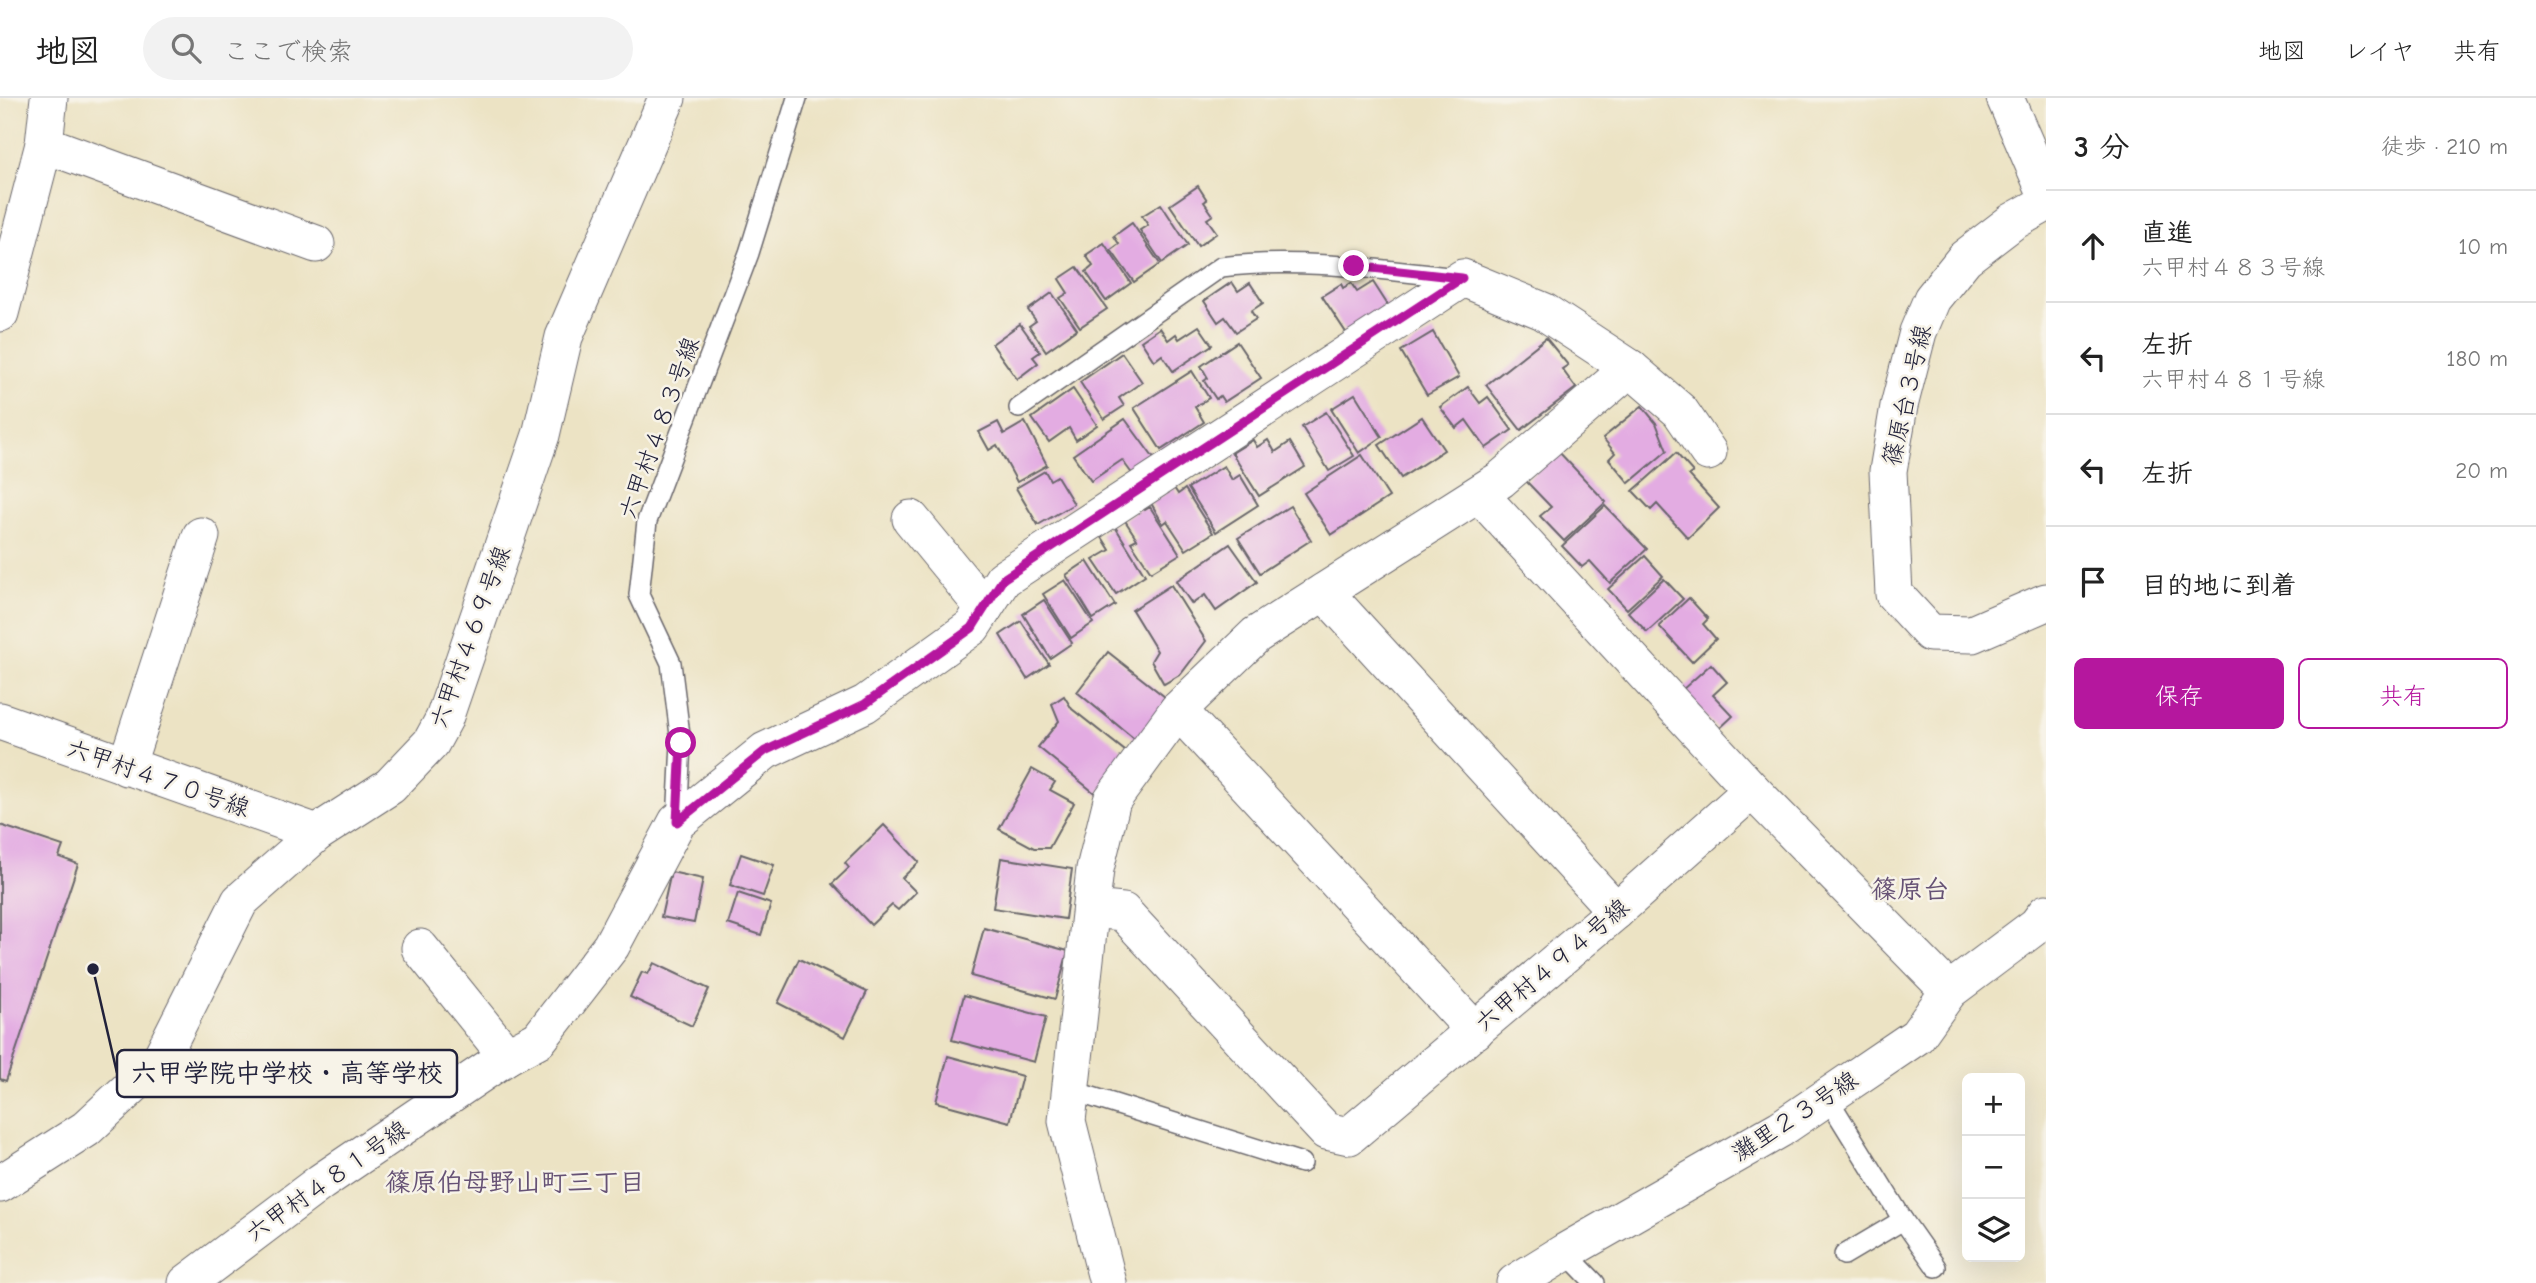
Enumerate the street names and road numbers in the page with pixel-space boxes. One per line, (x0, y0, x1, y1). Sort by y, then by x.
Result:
street label: 篠原台３号線 (1877, 322, 1937, 468)
street label: 六甲村４８３号線 (613, 333, 705, 523)
street label: 六甲村４６９号線 (424, 542, 516, 732)
street label: 六甲村４７０号線 (63, 734, 253, 822)
street label: 六甲村４９４号線 (1469, 893, 1635, 1037)
street label: 灘里２３号線 (1727, 1065, 1863, 1167)
street label: 六甲村４８１号線 (240, 1114, 414, 1248)

